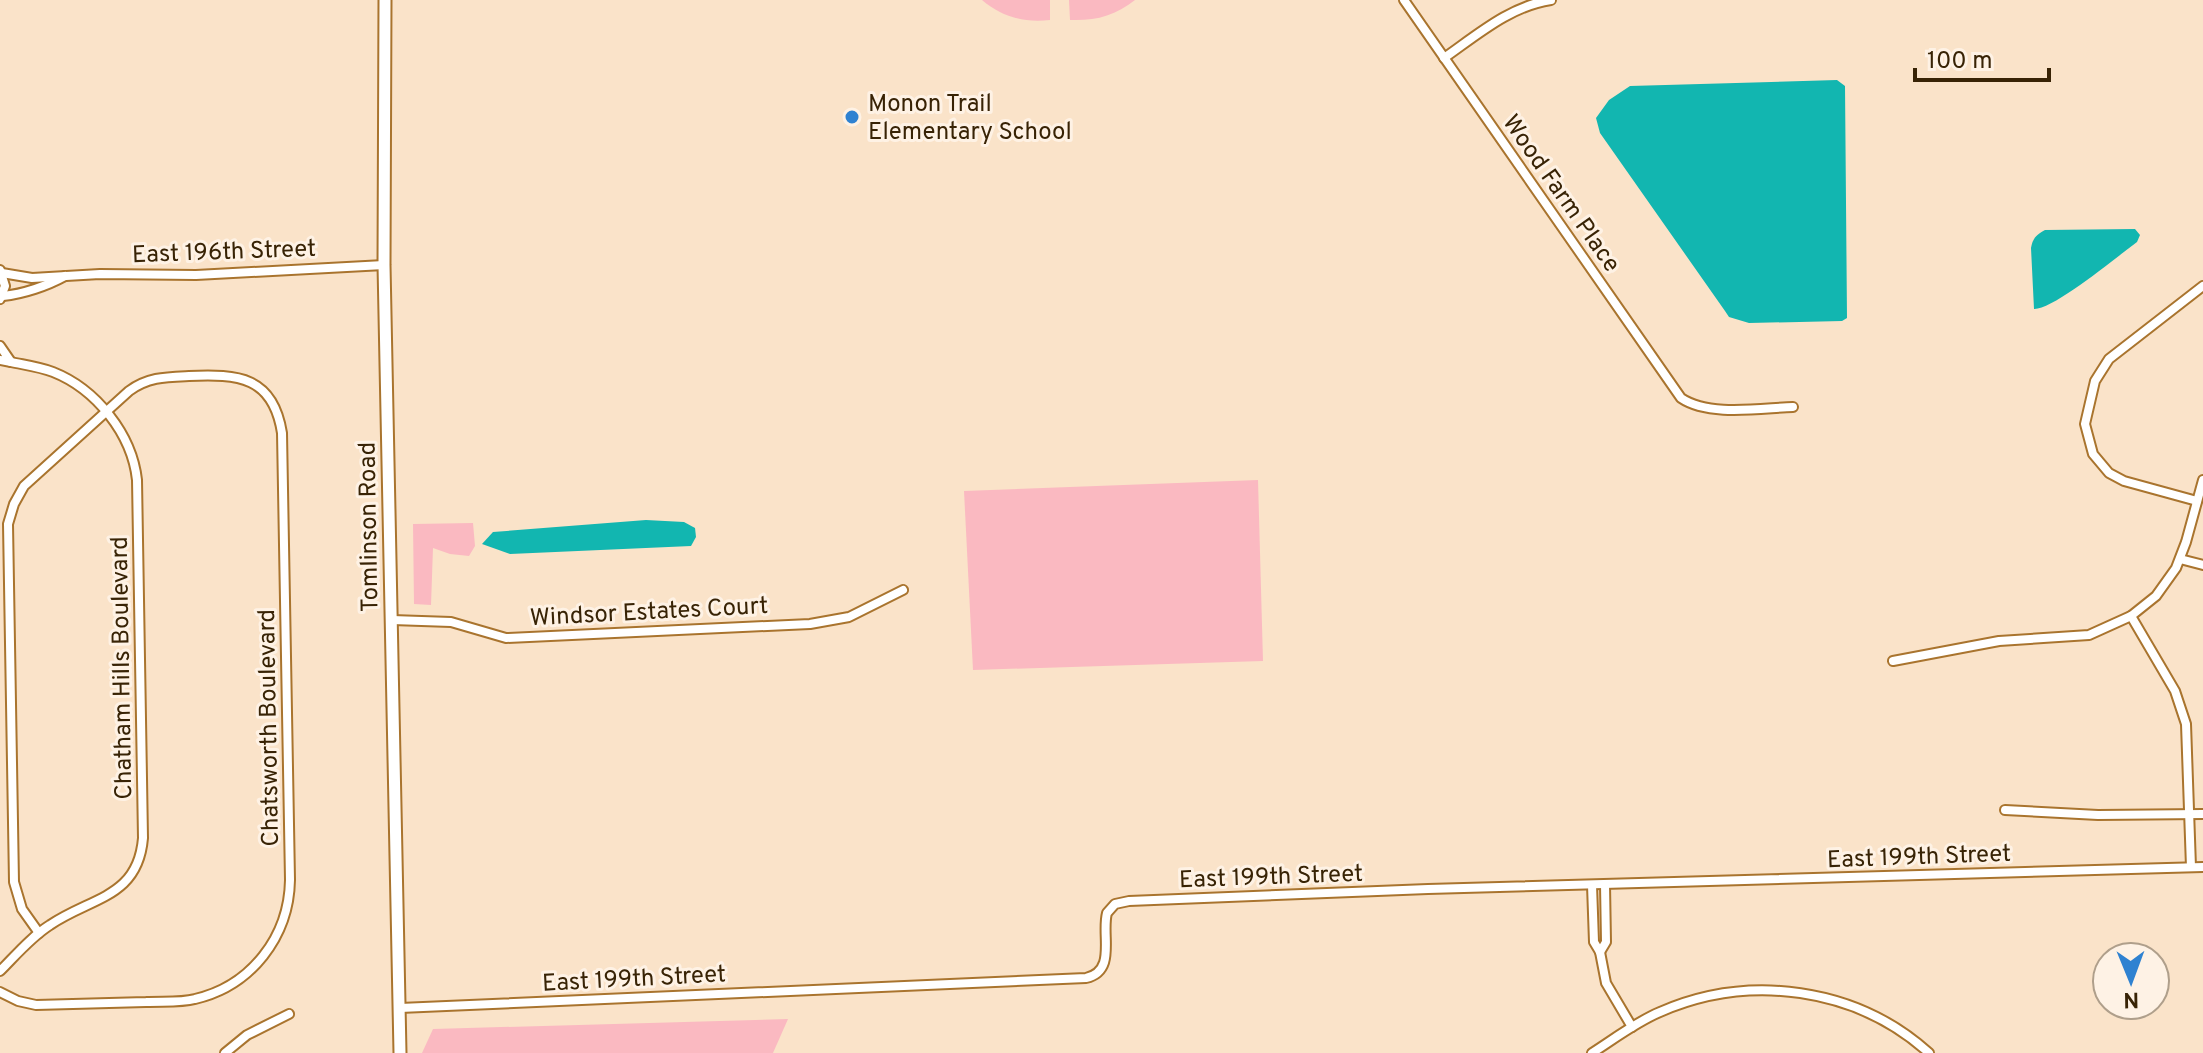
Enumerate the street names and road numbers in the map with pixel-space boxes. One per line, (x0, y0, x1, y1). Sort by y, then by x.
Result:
street label: Wood Farm Place (1495, 110, 1626, 279)
street label: East 196th Street (132, 235, 317, 271)
street label: Tomlinson Road (354, 442, 386, 612)
street label: Chatham Hills Boulevard (106, 536, 140, 800)
street label: Windsor Estates Court (529, 592, 769, 634)
street label: Chatsworth Boulevard (253, 609, 287, 847)
street label: East 199th Street (1827, 840, 2012, 876)
street label: East 199th Street (1179, 860, 1364, 896)
street label: East 199th Street (541, 960, 727, 1000)

